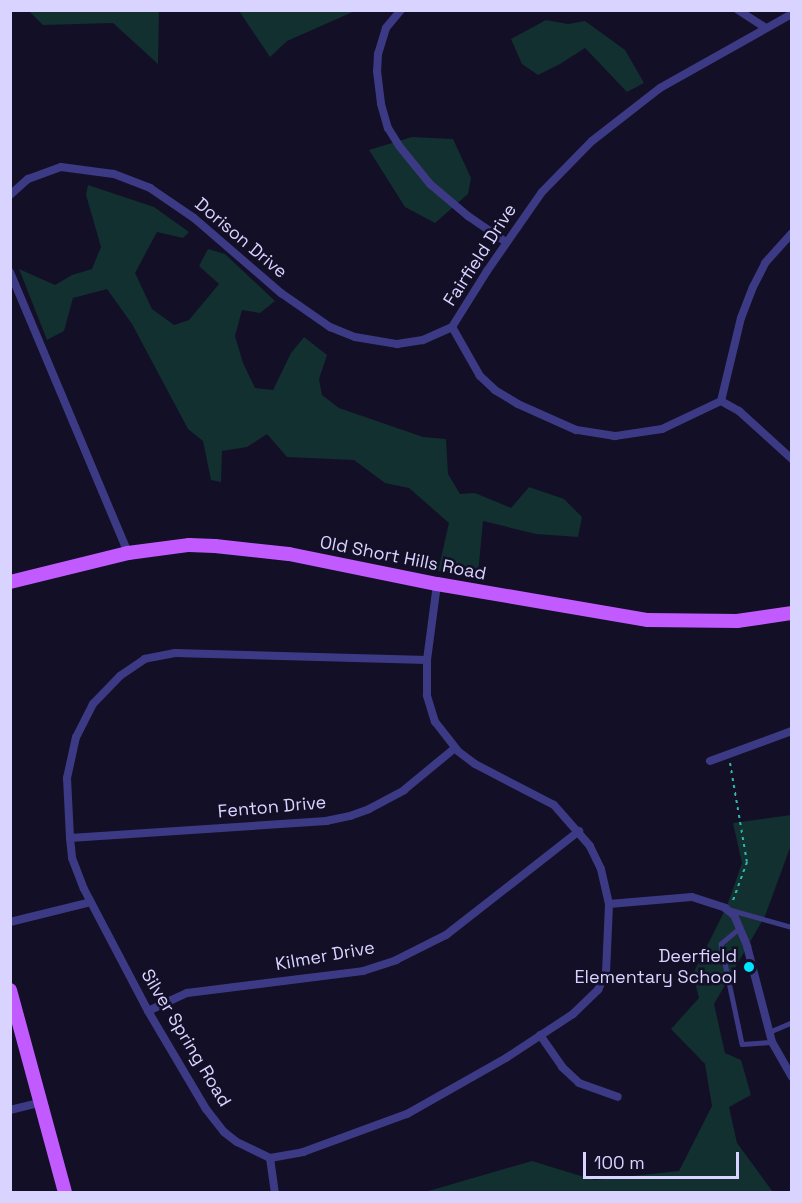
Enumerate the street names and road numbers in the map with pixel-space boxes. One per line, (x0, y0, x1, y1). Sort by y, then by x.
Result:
street label: Dorison Drive (191, 193, 291, 283)
street label: Fairfield Drive (439, 200, 521, 310)
street label: Old Short Hills Road (318, 531, 488, 585)
street label: Fenton Drive (217, 791, 327, 823)
street label: Kilmer Drive (274, 937, 376, 975)
street label: Silver Spring Road (136, 965, 236, 1111)

